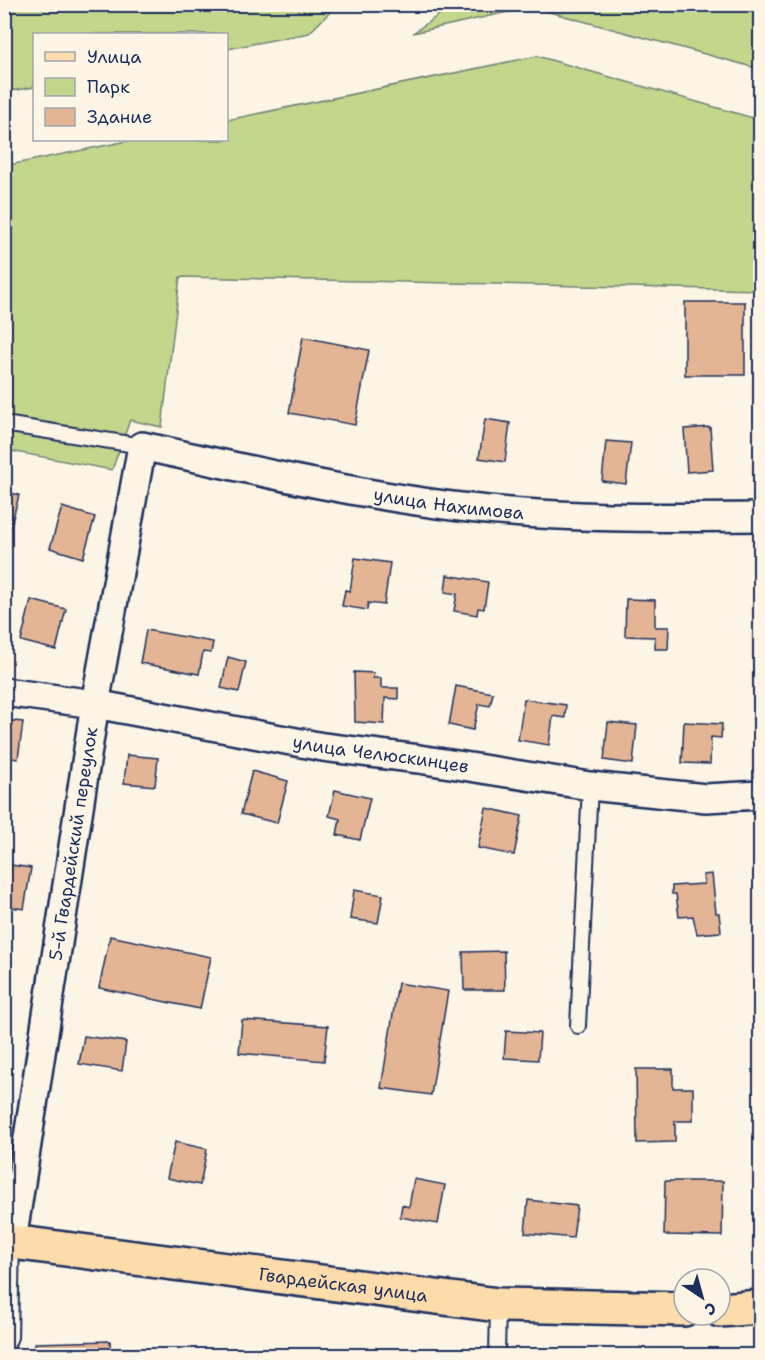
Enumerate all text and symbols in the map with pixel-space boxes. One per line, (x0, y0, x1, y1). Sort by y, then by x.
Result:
legend (33, 33, 228, 141)
text: Улица (87, 45, 141, 69)
text: Парк (87, 75, 130, 99)
text: Здание (87, 105, 152, 129)
street label: улица Нахимова (372, 482, 525, 525)
street label: 5-й Гвардейский переулок (44, 725, 103, 962)
street label: улица Челюскинцев (291, 730, 471, 779)
street label: Гвардейская улица (257, 1262, 429, 1308)
north arrow (672, 1267, 732, 1327)
text: С (700, 1297, 721, 1320)

